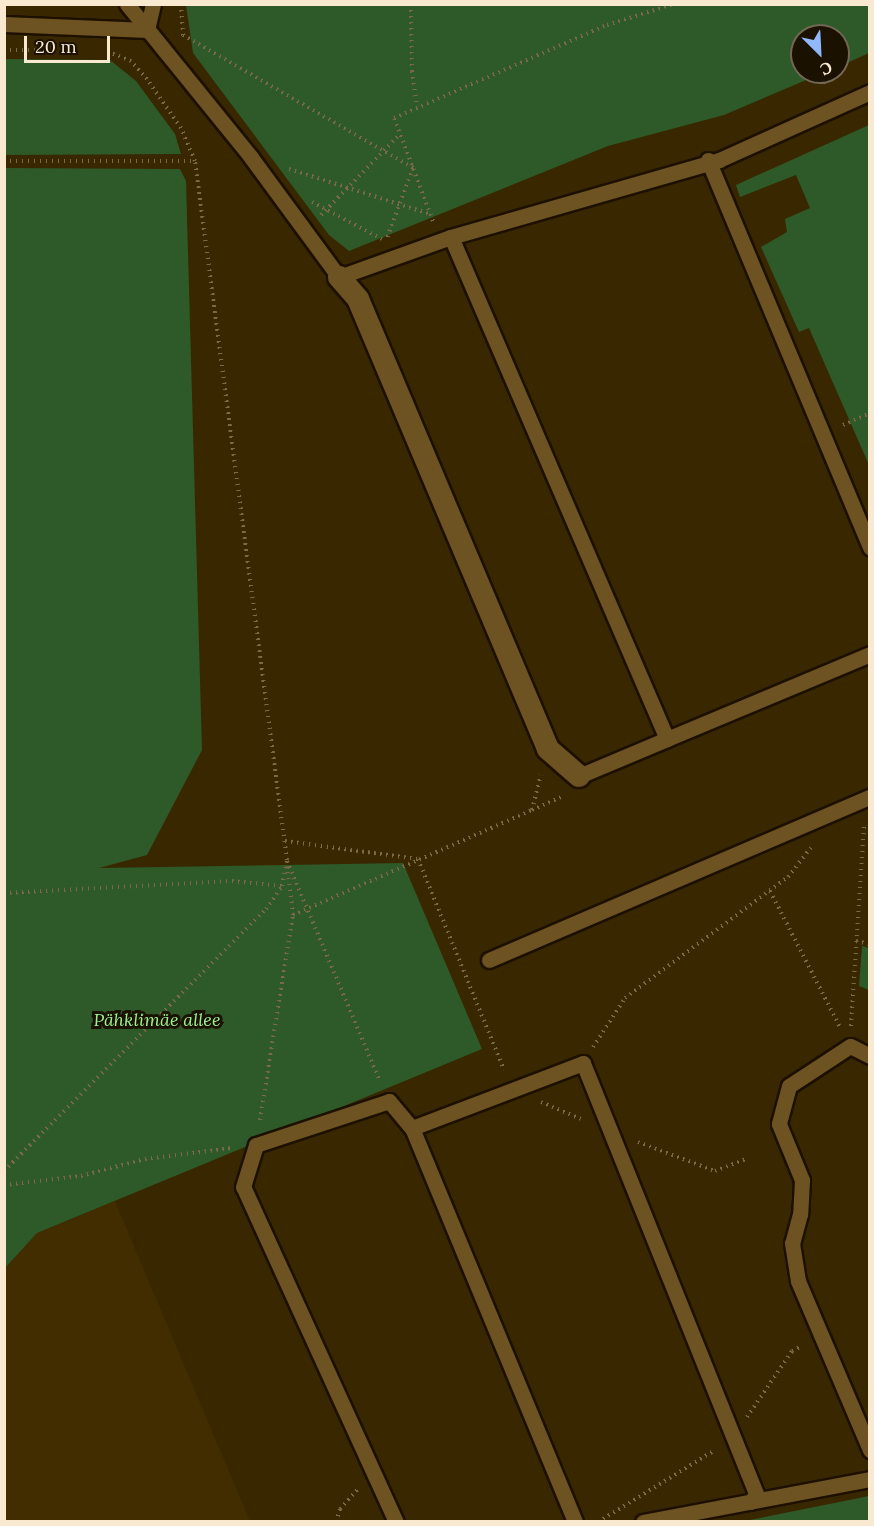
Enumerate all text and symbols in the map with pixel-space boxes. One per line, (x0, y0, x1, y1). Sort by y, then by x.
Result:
scale bar (27, 24, 112, 62)
north arrow (790, 24, 850, 84)
text: 20 m (35, 35, 77, 58)
text: С (817, 57, 836, 80)
park label: Pähklimäe allee (93, 1009, 221, 1031)

